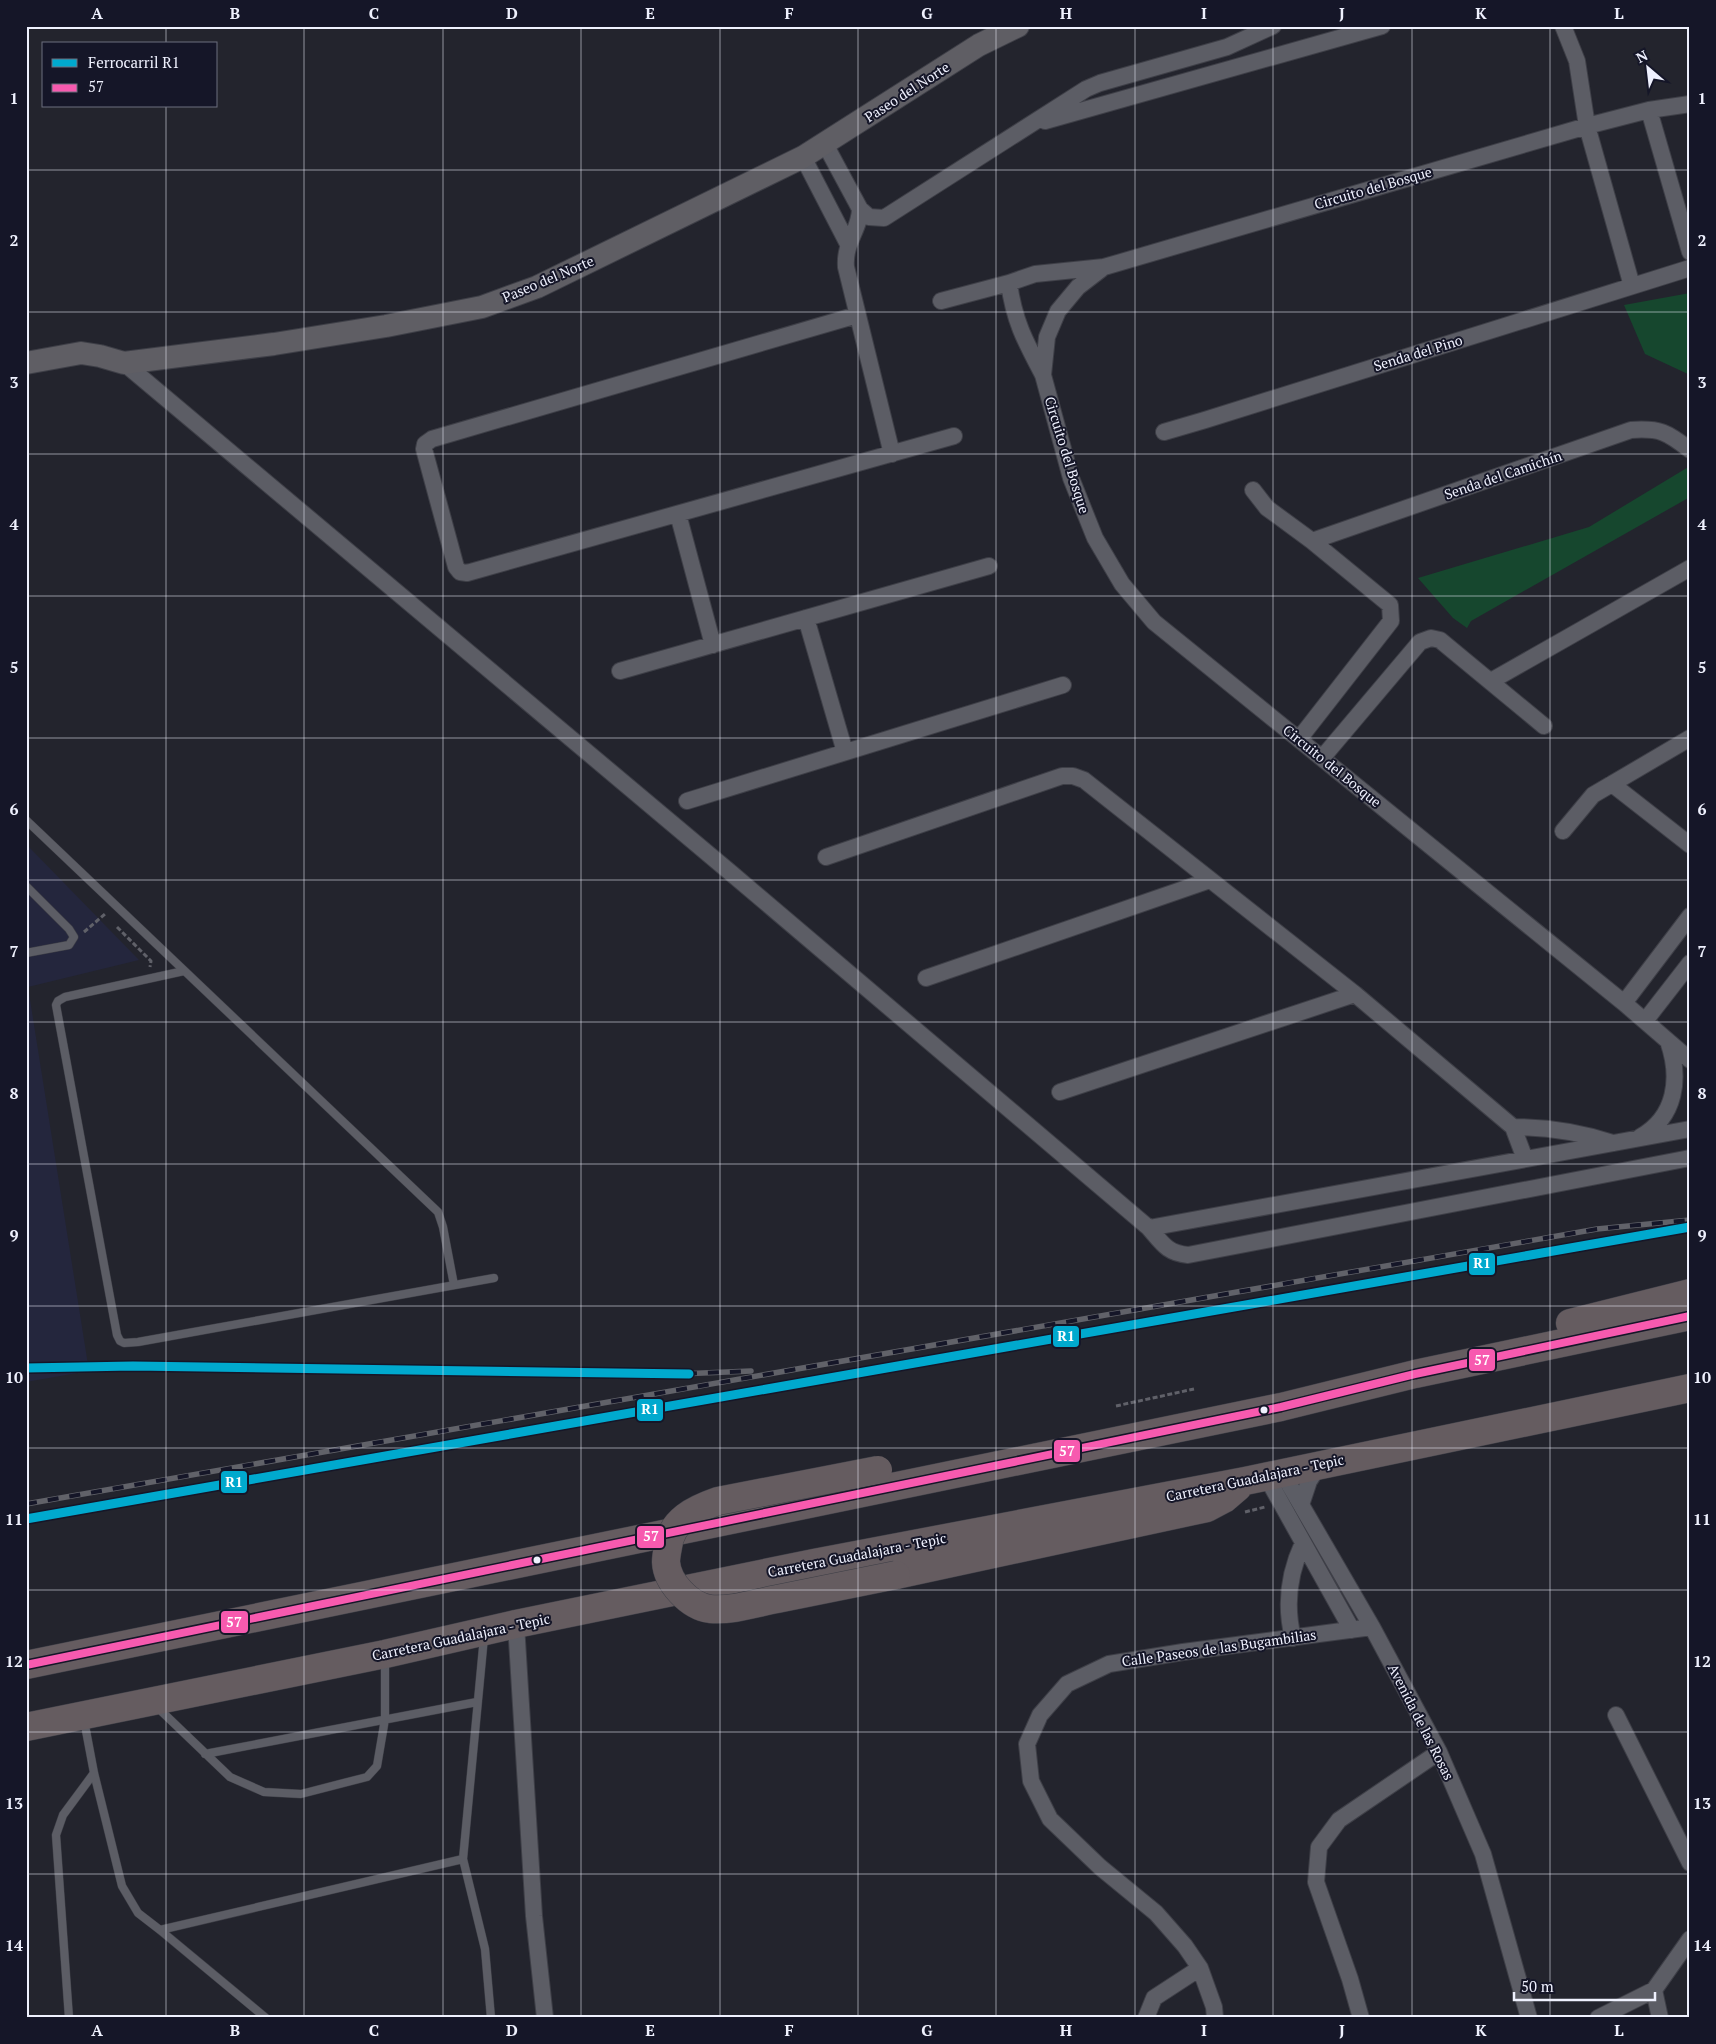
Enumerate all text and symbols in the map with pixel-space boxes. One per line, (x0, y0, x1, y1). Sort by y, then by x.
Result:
text: A (91, 2, 103, 24)
text: B (230, 2, 240, 24)
text: C (369, 2, 379, 24)
text: D (506, 2, 518, 24)
text: E (645, 2, 655, 24)
text: F (784, 2, 794, 24)
text: G (921, 2, 933, 24)
text: H (1060, 2, 1072, 24)
text: I (1201, 2, 1207, 24)
text: J (1339, 2, 1345, 24)
text: K (1475, 2, 1487, 24)
text: L (1614, 2, 1624, 24)
legend (42, 42, 218, 108)
north arrow (1624, 42, 1674, 92)
text: N (1633, 45, 1651, 67)
text: Ferrocarril R1 (88, 52, 180, 72)
street label: Paseo del Norte (861, 57, 953, 126)
text: 57 (88, 76, 104, 96)
text: 1 (9, 87, 19, 109)
text: 1 (1697, 87, 1707, 109)
street label: Circuito del Bosque (1312, 162, 1434, 213)
text: 2 (9, 229, 19, 251)
text: 2 (1697, 229, 1707, 251)
street label: Paseo del Norte (499, 251, 596, 306)
street label: Senda del Pino (1371, 330, 1465, 375)
text: 3 (9, 371, 19, 393)
text: 3 (1697, 371, 1707, 393)
street label: Circuito del Bosque (1041, 394, 1094, 516)
street label: Senda del Camichín (1442, 445, 1565, 504)
text: 4 (9, 513, 19, 535)
text: 4 (1697, 513, 1707, 535)
text: 5 (9, 656, 19, 678)
text: 5 (1697, 656, 1707, 678)
street label: Circuito del Bosque (1279, 720, 1385, 811)
text: 6 (9, 798, 19, 820)
text: 6 (1697, 798, 1707, 820)
text: 7 (9, 940, 19, 962)
text: 7 (1697, 940, 1707, 962)
text: 8 (9, 1082, 19, 1104)
text: 8 (1697, 1082, 1707, 1104)
text: 9 (9, 1224, 19, 1246)
text: 9 (1697, 1224, 1707, 1246)
line badge: R1 (1468, 1252, 1496, 1276)
text: R1 (1473, 1253, 1491, 1272)
line badge: R1 (1052, 1325, 1080, 1348)
text: R1 (1057, 1326, 1075, 1345)
line badge: 57 (1468, 1348, 1496, 1372)
text: 57 (1474, 1350, 1490, 1369)
text: 10 (5, 1366, 23, 1388)
text: 10 (1693, 1366, 1711, 1388)
line badge: R1 (636, 1398, 664, 1422)
text: R1 (641, 1399, 659, 1418)
unlabelled marker (1259, 1405, 1269, 1415)
line badge: 57 (1053, 1439, 1081, 1463)
text: 57 (1059, 1441, 1075, 1460)
street label: Carretera Guadalajara - Tepic (1164, 1449, 1346, 1506)
line badge: R1 (220, 1470, 248, 1494)
text: R1 (225, 1472, 243, 1491)
text: 11 (5, 1508, 23, 1530)
text: 11 (1693, 1508, 1711, 1530)
line badge: 57 (636, 1525, 665, 1549)
text: 57 (643, 1526, 659, 1545)
street label: Carretera Guadalajara - Tepic (766, 1528, 948, 1581)
unlabelled marker (532, 1555, 542, 1565)
street label: Carretera Guadalajara - Tepic (370, 1608, 552, 1665)
line badge: 57 (220, 1610, 249, 1634)
text: 57 (226, 1612, 242, 1631)
street label: Calle Paseos de las Bugambilias (1120, 1624, 1317, 1671)
text: 12 (5, 1650, 23, 1672)
text: 12 (1693, 1650, 1711, 1672)
street label: Avenida de las Rosas (1384, 1661, 1459, 1783)
text: 13 (5, 1792, 23, 1814)
text: 13 (1693, 1792, 1711, 1814)
text: 14 (5, 1934, 23, 1956)
text: 14 (1693, 1934, 1711, 1956)
scale bar (1514, 1969, 1655, 2001)
text: 50 m (1521, 1976, 1554, 1996)
text: A (91, 2019, 103, 2041)
text: B (230, 2019, 240, 2041)
text: C (369, 2019, 379, 2041)
text: D (506, 2019, 518, 2041)
text: E (645, 2019, 655, 2041)
text: F (784, 2019, 794, 2041)
text: G (921, 2019, 933, 2041)
text: H (1060, 2019, 1072, 2041)
text: I (1201, 2019, 1207, 2041)
text: J (1339, 2019, 1345, 2041)
text: K (1475, 2019, 1487, 2041)
text: L (1614, 2019, 1624, 2041)

